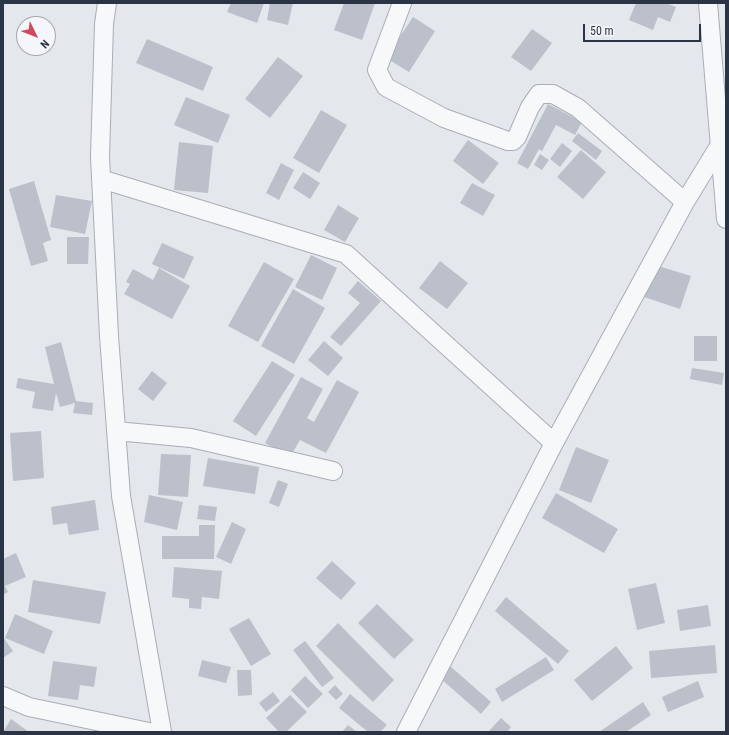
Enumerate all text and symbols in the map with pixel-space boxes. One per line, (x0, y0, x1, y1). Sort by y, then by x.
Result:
north arrow (16, 16, 56, 56)
scale bar (585, 16, 703, 42)
text: 50 m (590, 24, 614, 38)
text: N (37, 37, 51, 51)

